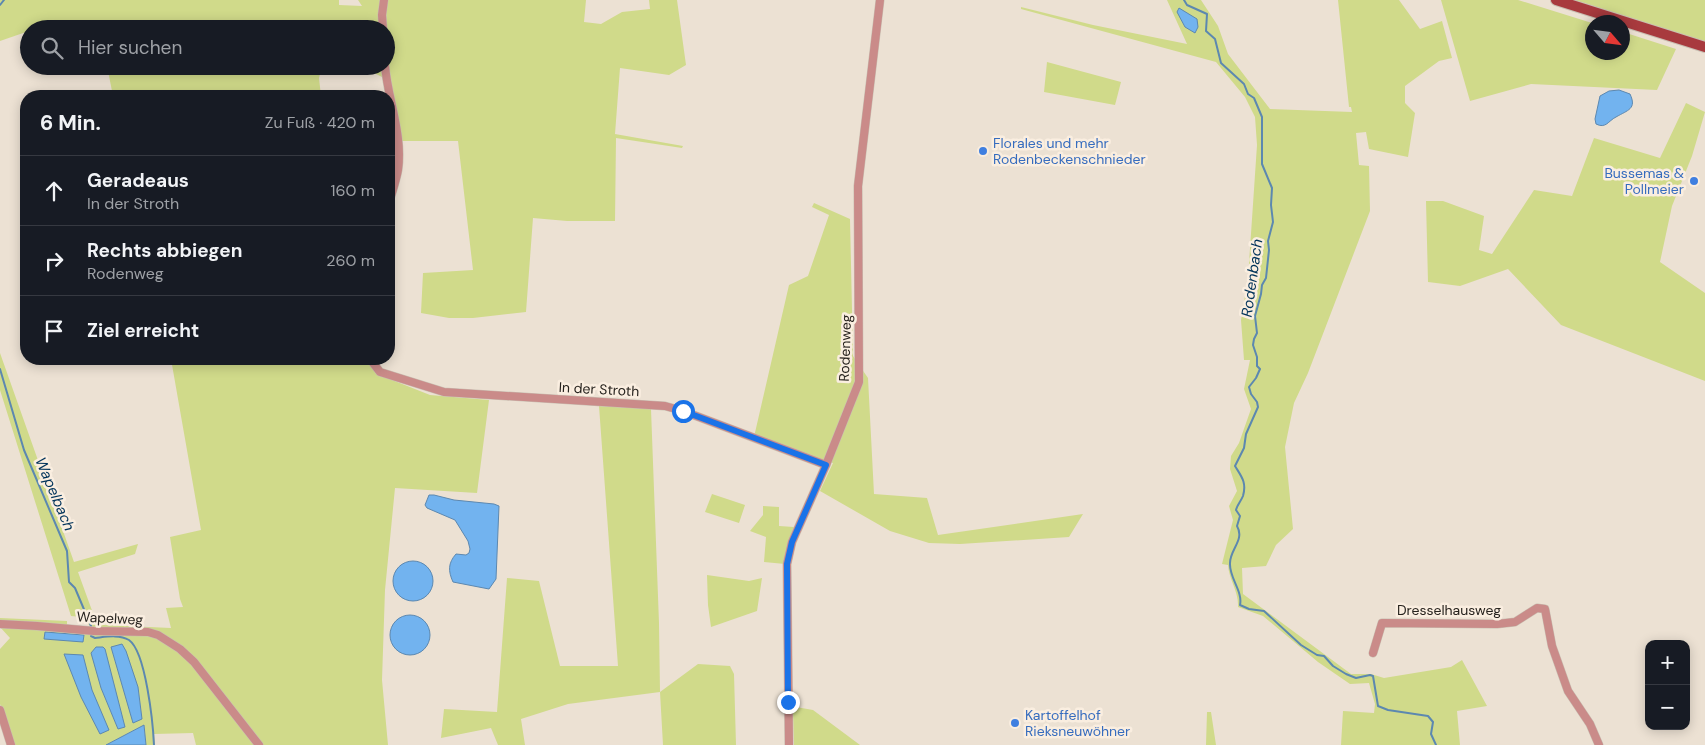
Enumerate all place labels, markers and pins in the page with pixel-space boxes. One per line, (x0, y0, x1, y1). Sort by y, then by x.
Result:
place label: Florales und mehr Rodenbeckenschnieder (993, 134, 1146, 168)
marker: Florales und mehr Rodenbeckenschnieder (977, 145, 989, 157)
place label: Bussemas & Pollmeier (1604, 164, 1684, 198)
marker: Bussemas & Pollmeier (1688, 175, 1700, 187)
place label: Kartoffelhof Rieksneuwöhner (1025, 706, 1130, 740)
marker: Kartoffelhof Rieksneuwöhner (1009, 717, 1021, 729)

